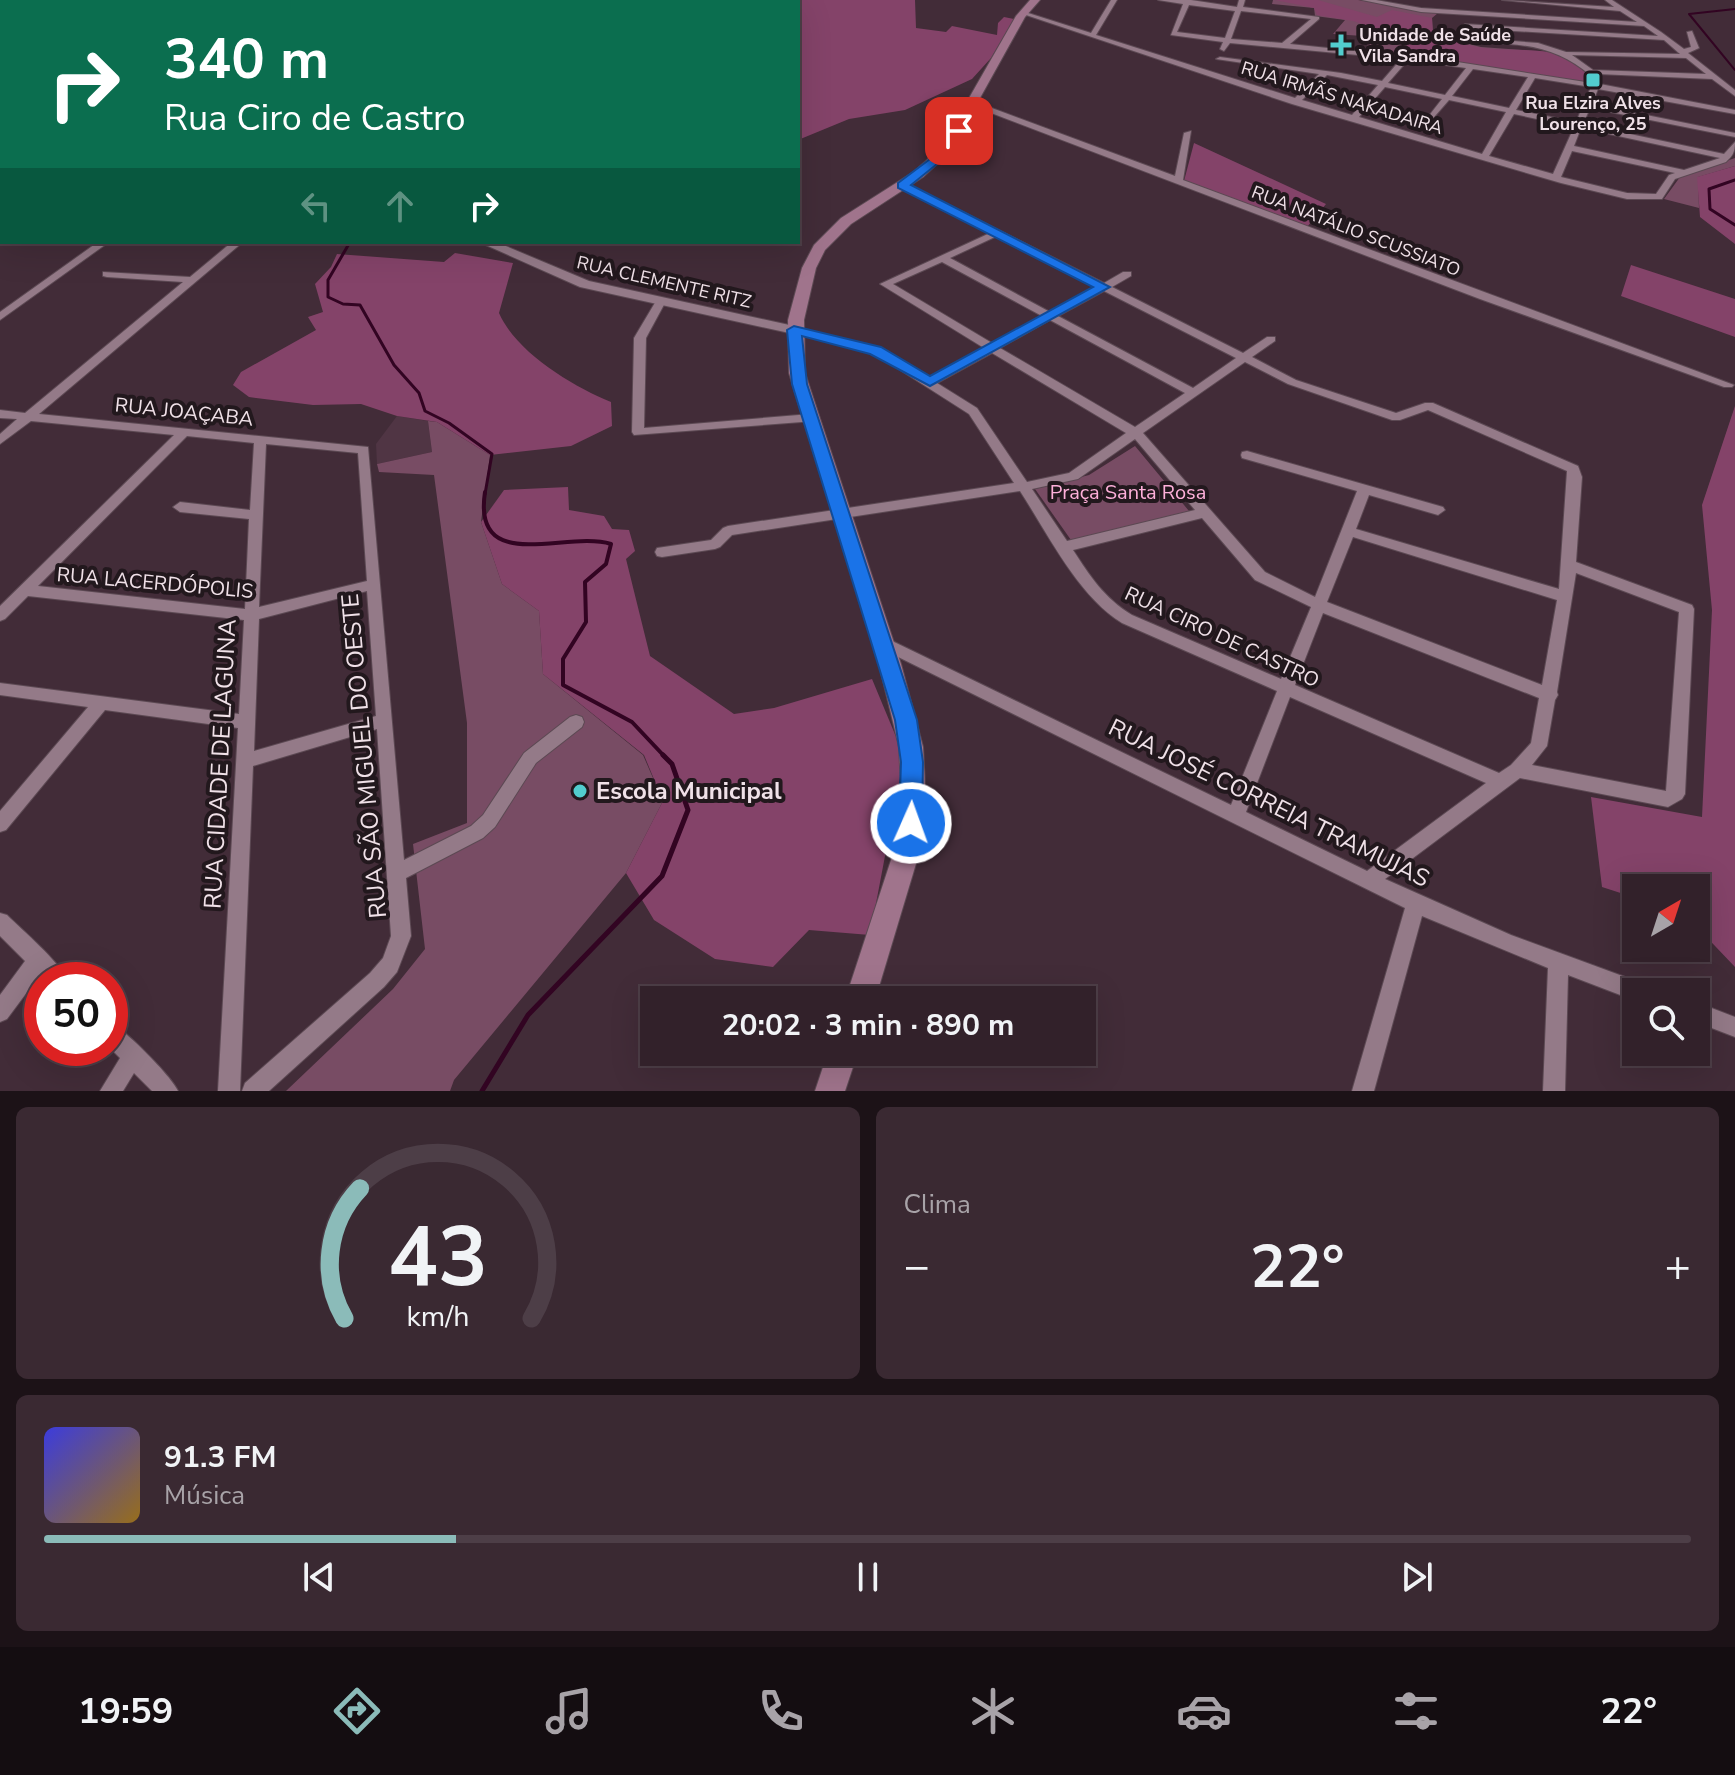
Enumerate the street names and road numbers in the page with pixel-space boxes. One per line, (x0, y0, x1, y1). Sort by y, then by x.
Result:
street label: RUA IRMÃS NAKADAIRA (1238, 56, 1446, 140)
street label: RUA NATÁLIO SCUSSIATO (1248, 180, 1464, 282)
street label: RUA CLEMENTE RITZ (574, 250, 754, 314)
street label: RUA JOAÇABA (113, 391, 255, 433)
street label: RUA LACERDÓPOLIS (56, 561, 254, 605)
street label: RUA CIRO DE CASTRO (1120, 580, 1324, 694)
street label: RUA SÃO MIGUEL DO OESTE (334, 592, 394, 920)
street label: RUA CIDADE DE LAGUNA (196, 618, 244, 910)
street label: RUA JOSÉ CORREIA TRAMUJAS (1103, 711, 1435, 895)

